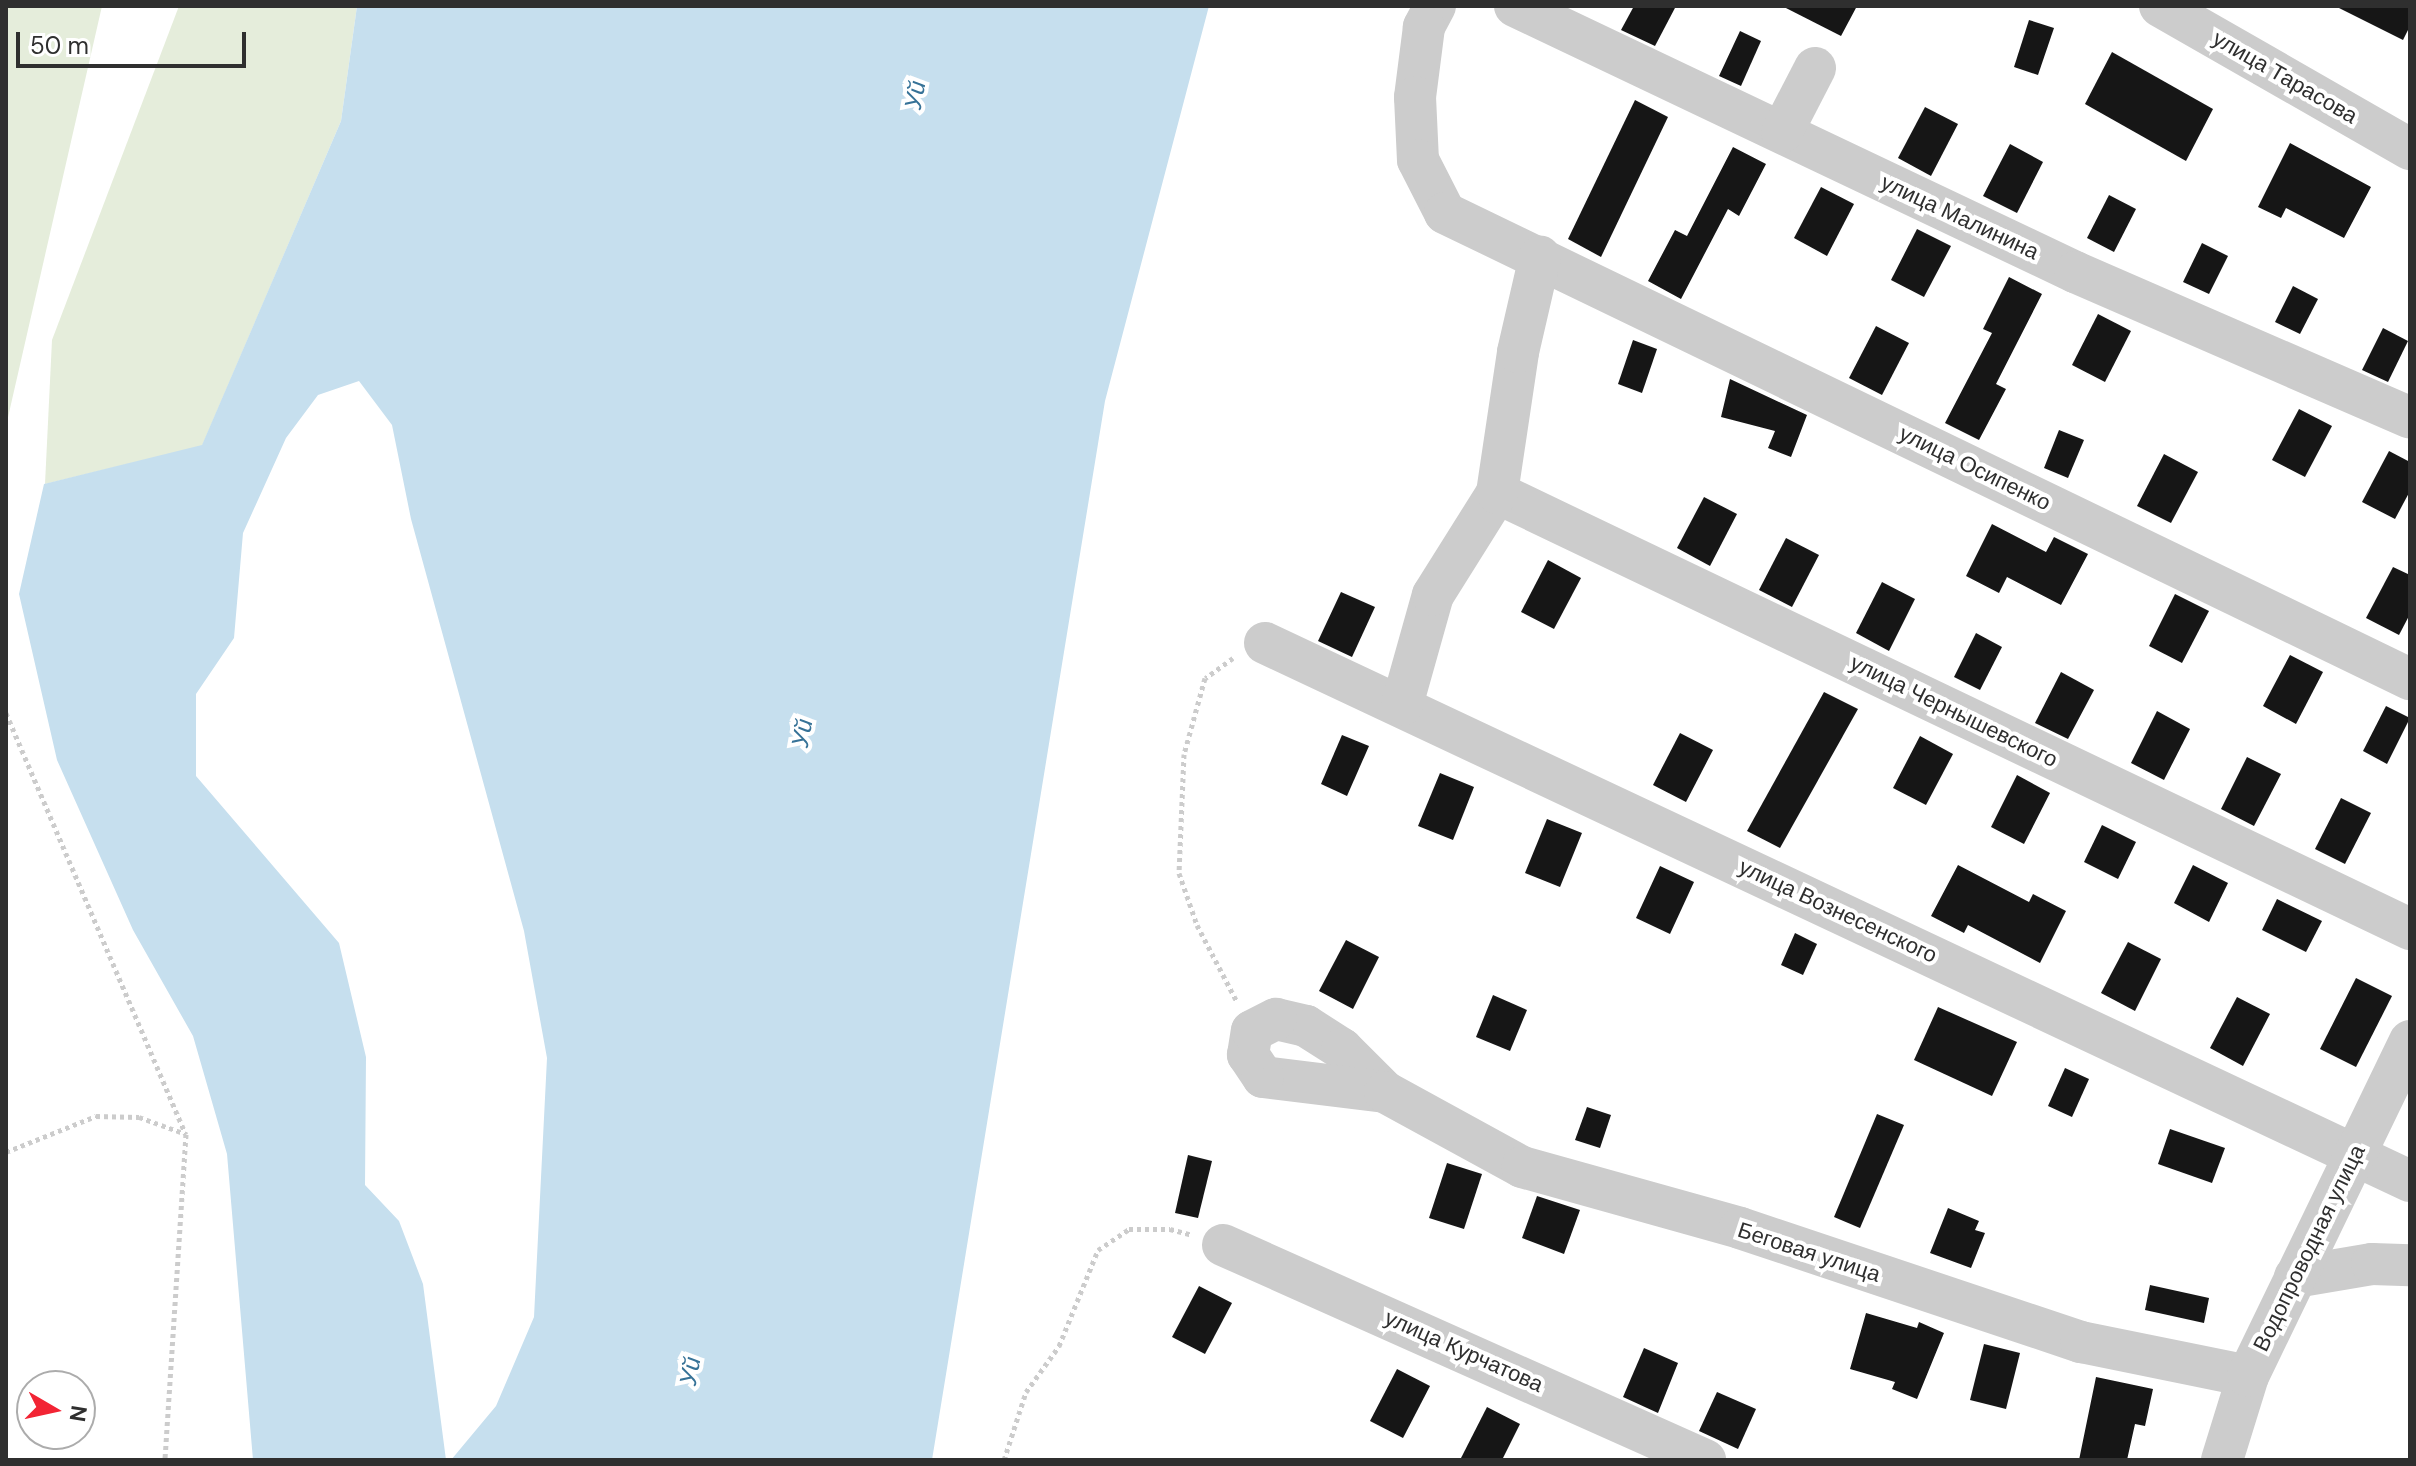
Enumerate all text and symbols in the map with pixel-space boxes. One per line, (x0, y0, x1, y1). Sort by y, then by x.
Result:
scale bar (20, 16, 250, 66)
street label: улица Тарасова (2208, 25, 2362, 129)
text: 50 m (30, 30, 89, 61)
water label: Уй (898, 78, 932, 112)
street label: улица Малинина (1877, 169, 2043, 265)
street label: улица Осипенко (1895, 420, 2055, 516)
street label: улица Чернышевского (1846, 649, 2062, 773)
water label: Уй (785, 716, 819, 750)
street label: улица Вознесенского (1735, 853, 1941, 969)
street label: Водопроводная улица (2247, 1140, 2371, 1356)
street label: Беговая улица (1734, 1217, 1884, 1287)
street label: улица Курчатова (1381, 1304, 1547, 1398)
water label: Уй (673, 1354, 707, 1388)
north arrow (16, 1370, 96, 1450)
text: N (63, 1403, 94, 1424)

